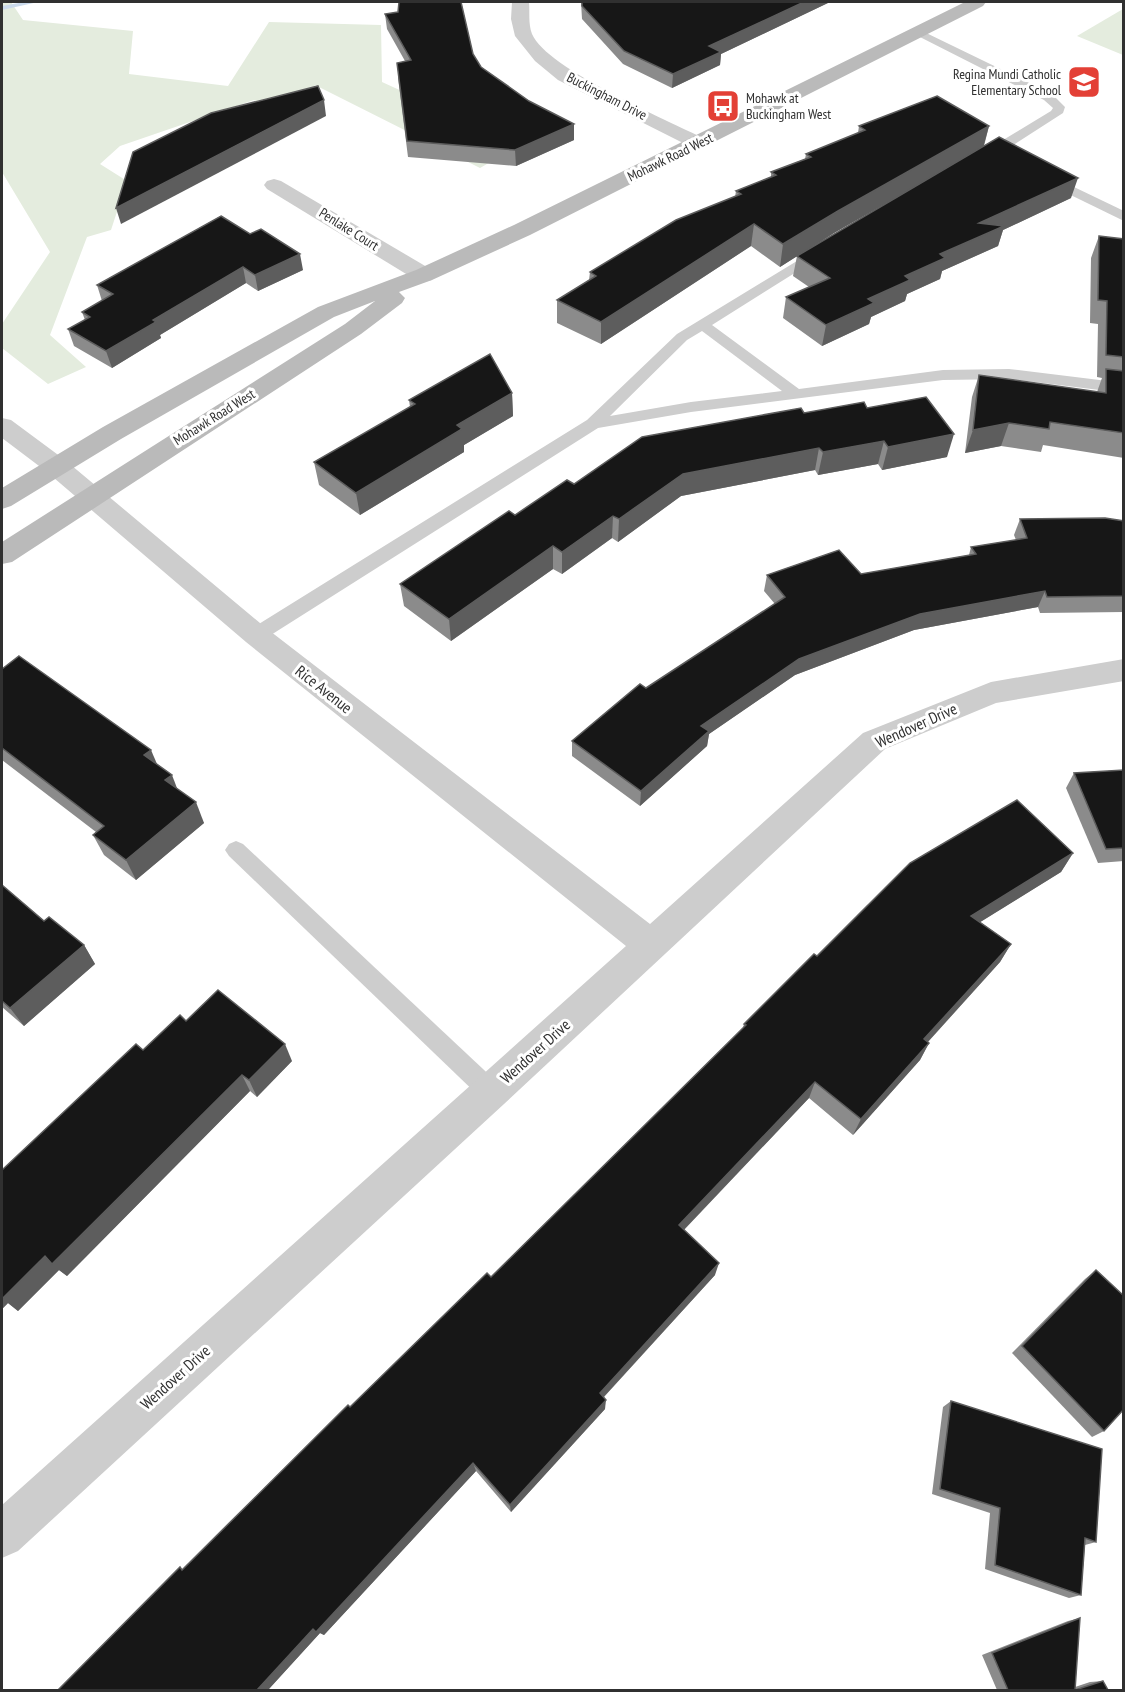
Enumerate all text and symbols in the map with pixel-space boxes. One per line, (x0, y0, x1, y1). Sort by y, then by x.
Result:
school or university icon: Regina Mundi Catholic Elementary School (1066, 64, 1102, 100)
place label: Regina Mundi Catholic Elementary School (953, 65, 1062, 99)
street label: Buckingham Drive (564, 68, 650, 124)
bus stop icon: Mohawk at Buckingham West (705, 88, 741, 124)
place label: Mohawk at Buckingham West (746, 89, 831, 123)
street label: Mohawk Road West (624, 128, 716, 185)
street label: Penlake Court (316, 204, 382, 254)
street label: Mohawk Road West (170, 385, 258, 449)
street label: Rice Avenue (292, 661, 356, 717)
street label: Wendover Drive (872, 698, 960, 752)
street label: Wendover Drive (496, 1014, 574, 1088)
street label: Wendover Drive (136, 1340, 214, 1414)

